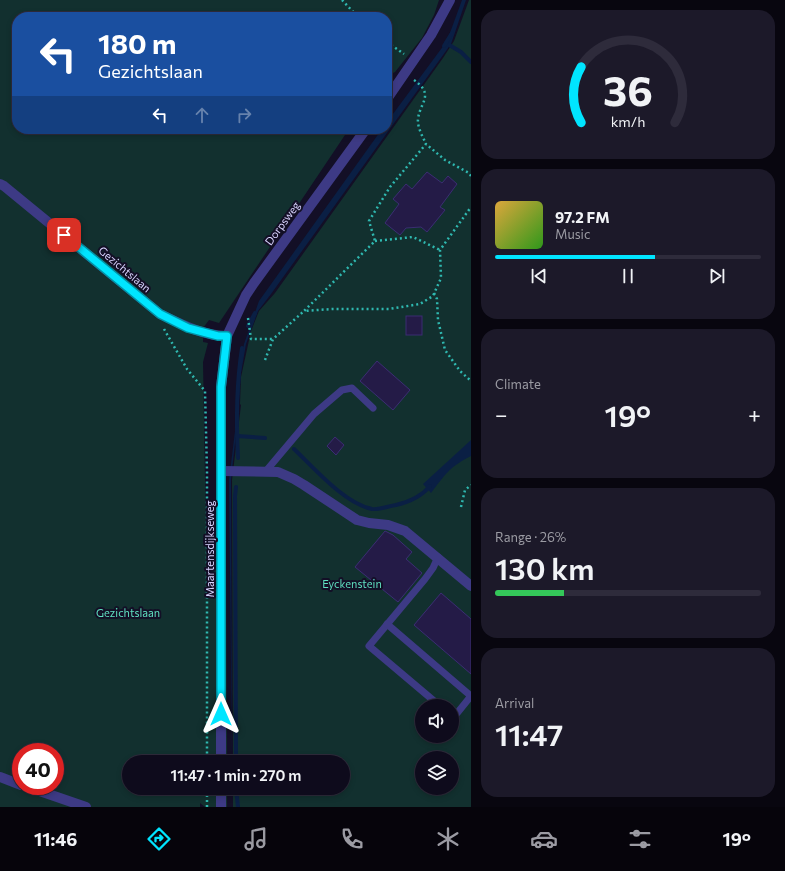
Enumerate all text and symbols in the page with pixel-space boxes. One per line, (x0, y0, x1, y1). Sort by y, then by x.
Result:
text: 180 m (98, 26, 176, 60)
icon: left (32, 28, 84, 80)
text: Gezichtslaan (98, 60, 203, 82)
text: 36 (603, 64, 653, 115)
icon: left (149, 104, 171, 126)
icon: ahead (191, 104, 213, 126)
icon: right (233, 104, 255, 126)
text: km/h (611, 111, 645, 129)
street label: Dorpsweg (262, 199, 302, 247)
text: 97.2 FM (555, 208, 610, 226)
pin (47, 218, 81, 252)
icon: arrive (53, 224, 75, 246)
text: Music (555, 226, 590, 242)
street label: Gezichtslaan (96, 243, 154, 295)
icon: previous (528, 265, 550, 287)
icon: pause (617, 265, 639, 287)
icon: next (706, 265, 728, 287)
text: Climate (495, 376, 541, 392)
text: 19° (605, 396, 651, 433)
text: − (495, 401, 508, 428)
text: + (748, 401, 761, 428)
street label: Maartensdijkseweg (203, 501, 216, 597)
text: Range · 26% (495, 529, 566, 545)
text: 130 km (495, 549, 594, 586)
park label: Eyckenstein (322, 577, 382, 590)
park label: Gezichtslaan (96, 606, 160, 619)
position arrow (200, 693, 242, 735)
text: Arrival (495, 695, 534, 711)
map controls (415, 699, 459, 795)
button: sound (415, 699, 459, 743)
text: 11:47 (495, 715, 563, 752)
speed limit sign: 40 (12, 743, 64, 795)
button: layers (415, 751, 459, 795)
text: 11:47 · 1 min · 270 m (171, 766, 301, 784)
icon: directions (145, 825, 173, 853)
icon: music (242, 825, 270, 853)
icon: phone (338, 825, 366, 853)
icon: climate (434, 825, 462, 853)
icon: car (530, 825, 558, 853)
icon: filters (626, 825, 654, 853)
text: 11:46 (34, 828, 77, 850)
text: 19° (723, 828, 751, 850)

